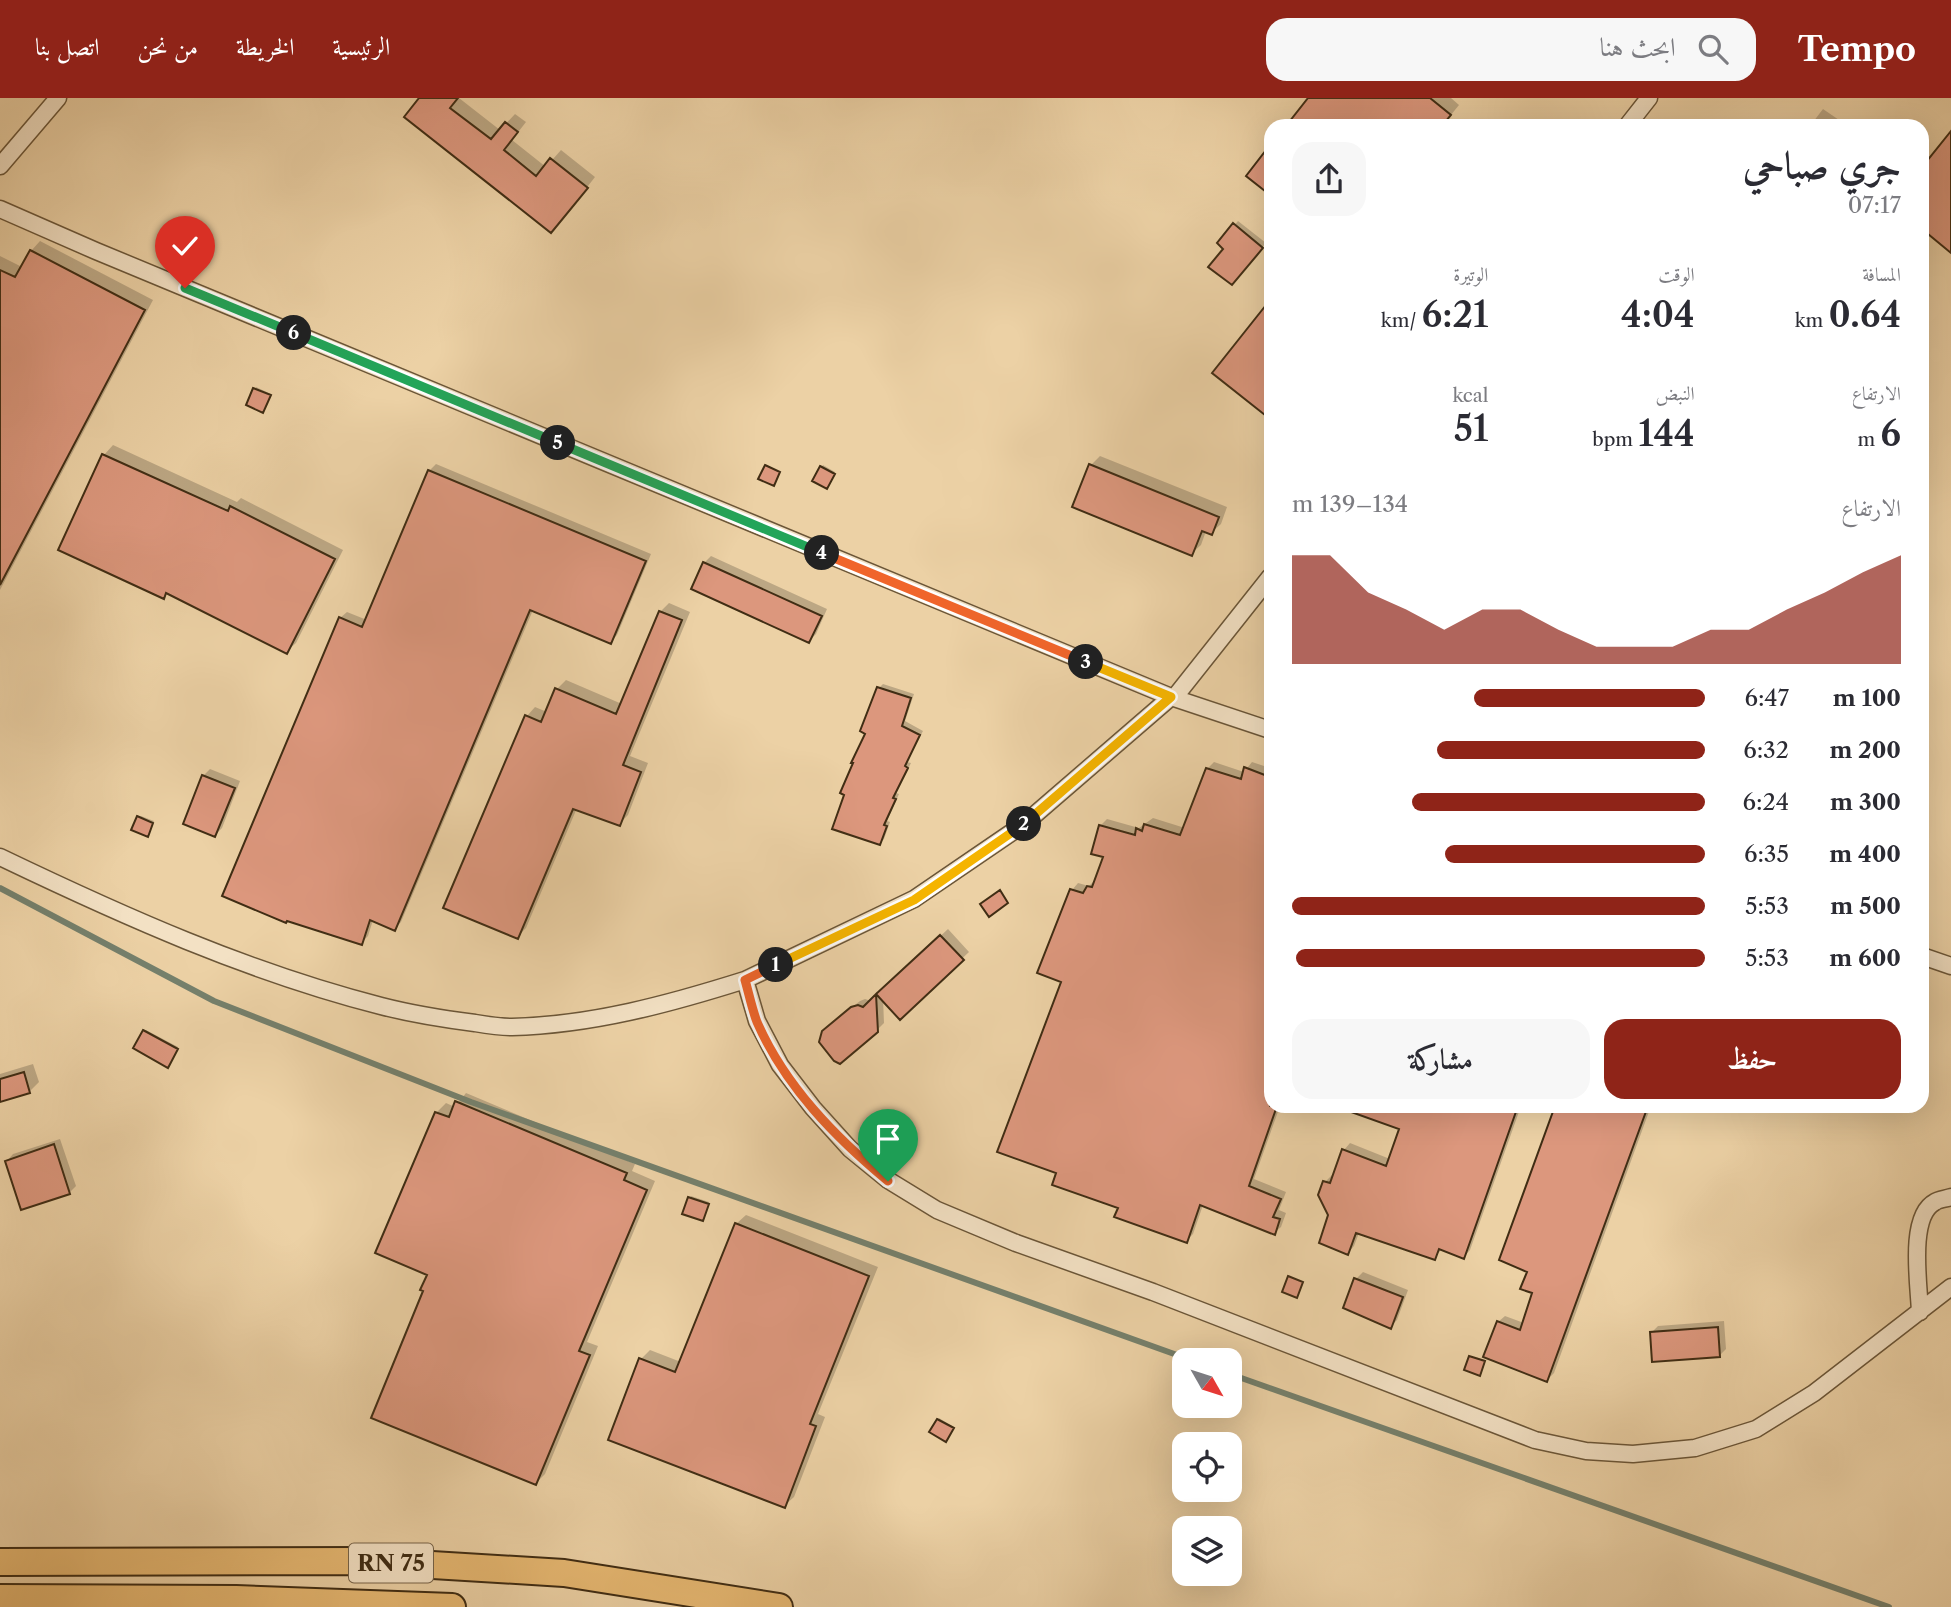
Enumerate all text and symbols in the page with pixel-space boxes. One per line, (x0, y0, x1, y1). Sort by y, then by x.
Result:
search box (1266, 18, 1756, 81)
text: Tempo (1798, 29, 1916, 70)
icon: search (1694, 30, 1732, 68)
text: ابحث هنا (1599, 31, 1676, 63)
text: اتصل بنا (35, 32, 99, 61)
text: من نحن (137, 32, 198, 61)
text: الخريطة (236, 32, 294, 61)
text: الرئيسية (332, 32, 390, 61)
text: جري صباحي (1743, 141, 1901, 188)
button: share (1292, 142, 1366, 216)
text: 07:17 (1848, 191, 1901, 219)
pin (155, 216, 215, 288)
icon: check (166, 227, 204, 265)
text: الوتيرة (1453, 263, 1488, 286)
text: الوقت (1658, 263, 1695, 286)
text: المسافة (1862, 263, 1901, 286)
text: 6:21 (1421, 293, 1488, 336)
text: 4:04 (1621, 293, 1695, 336)
text: 0.64 (1828, 293, 1901, 336)
text: /km (1381, 309, 1421, 332)
text: km (1795, 309, 1828, 332)
pin: 6 (276, 316, 312, 350)
text: 6 (288, 321, 299, 344)
text: النبض (1656, 382, 1695, 405)
text: الارتفاع (1852, 382, 1901, 405)
text: kcal (1452, 384, 1488, 407)
text: 51 (1454, 407, 1488, 450)
text: 144 (1638, 412, 1695, 455)
text: 6 (1880, 412, 1901, 455)
pin: 5 (540, 426, 576, 460)
text: bpm (1592, 428, 1638, 451)
text: m (1857, 428, 1880, 451)
text: 5 (552, 431, 563, 454)
text: 134–139 m (1292, 490, 1408, 518)
text: الارتفاع (1841, 494, 1901, 522)
pin: 4 (804, 536, 840, 570)
text: 4 (816, 541, 827, 564)
pin: 3 (1068, 644, 1104, 680)
text: 3 (1080, 650, 1091, 673)
text: 6:47 (1744, 684, 1789, 712)
text: 100 m (1833, 684, 1901, 712)
text: 6:32 (1743, 736, 1789, 764)
text: 200 m (1829, 736, 1901, 764)
text: 6:24 (1743, 788, 1789, 816)
text: 300 m (1830, 788, 1901, 816)
pin: 2 (1006, 806, 1042, 842)
text: 2 (1018, 812, 1029, 835)
text: 6:35 (1744, 840, 1789, 868)
text: 400 m (1829, 840, 1901, 868)
text: 5:53 (1745, 892, 1789, 920)
text: 500 m (1830, 892, 1901, 920)
text: 5:53 (1745, 944, 1789, 972)
text: 600 m (1829, 944, 1901, 972)
pin: 1 (758, 948, 794, 982)
text: 1 (771, 953, 780, 976)
button: مشاركة (1292, 1019, 1590, 1099)
button: حفظ (1604, 1019, 1901, 1099)
pin (858, 1109, 918, 1181)
icon: arrive (869, 1120, 907, 1158)
north arrow (1172, 1348, 1242, 1418)
map controls (1172, 1348, 1242, 1586)
button: locate (1172, 1432, 1242, 1502)
button: layers (1172, 1516, 1242, 1586)
road number: RN 75 (349, 1544, 433, 1582)

